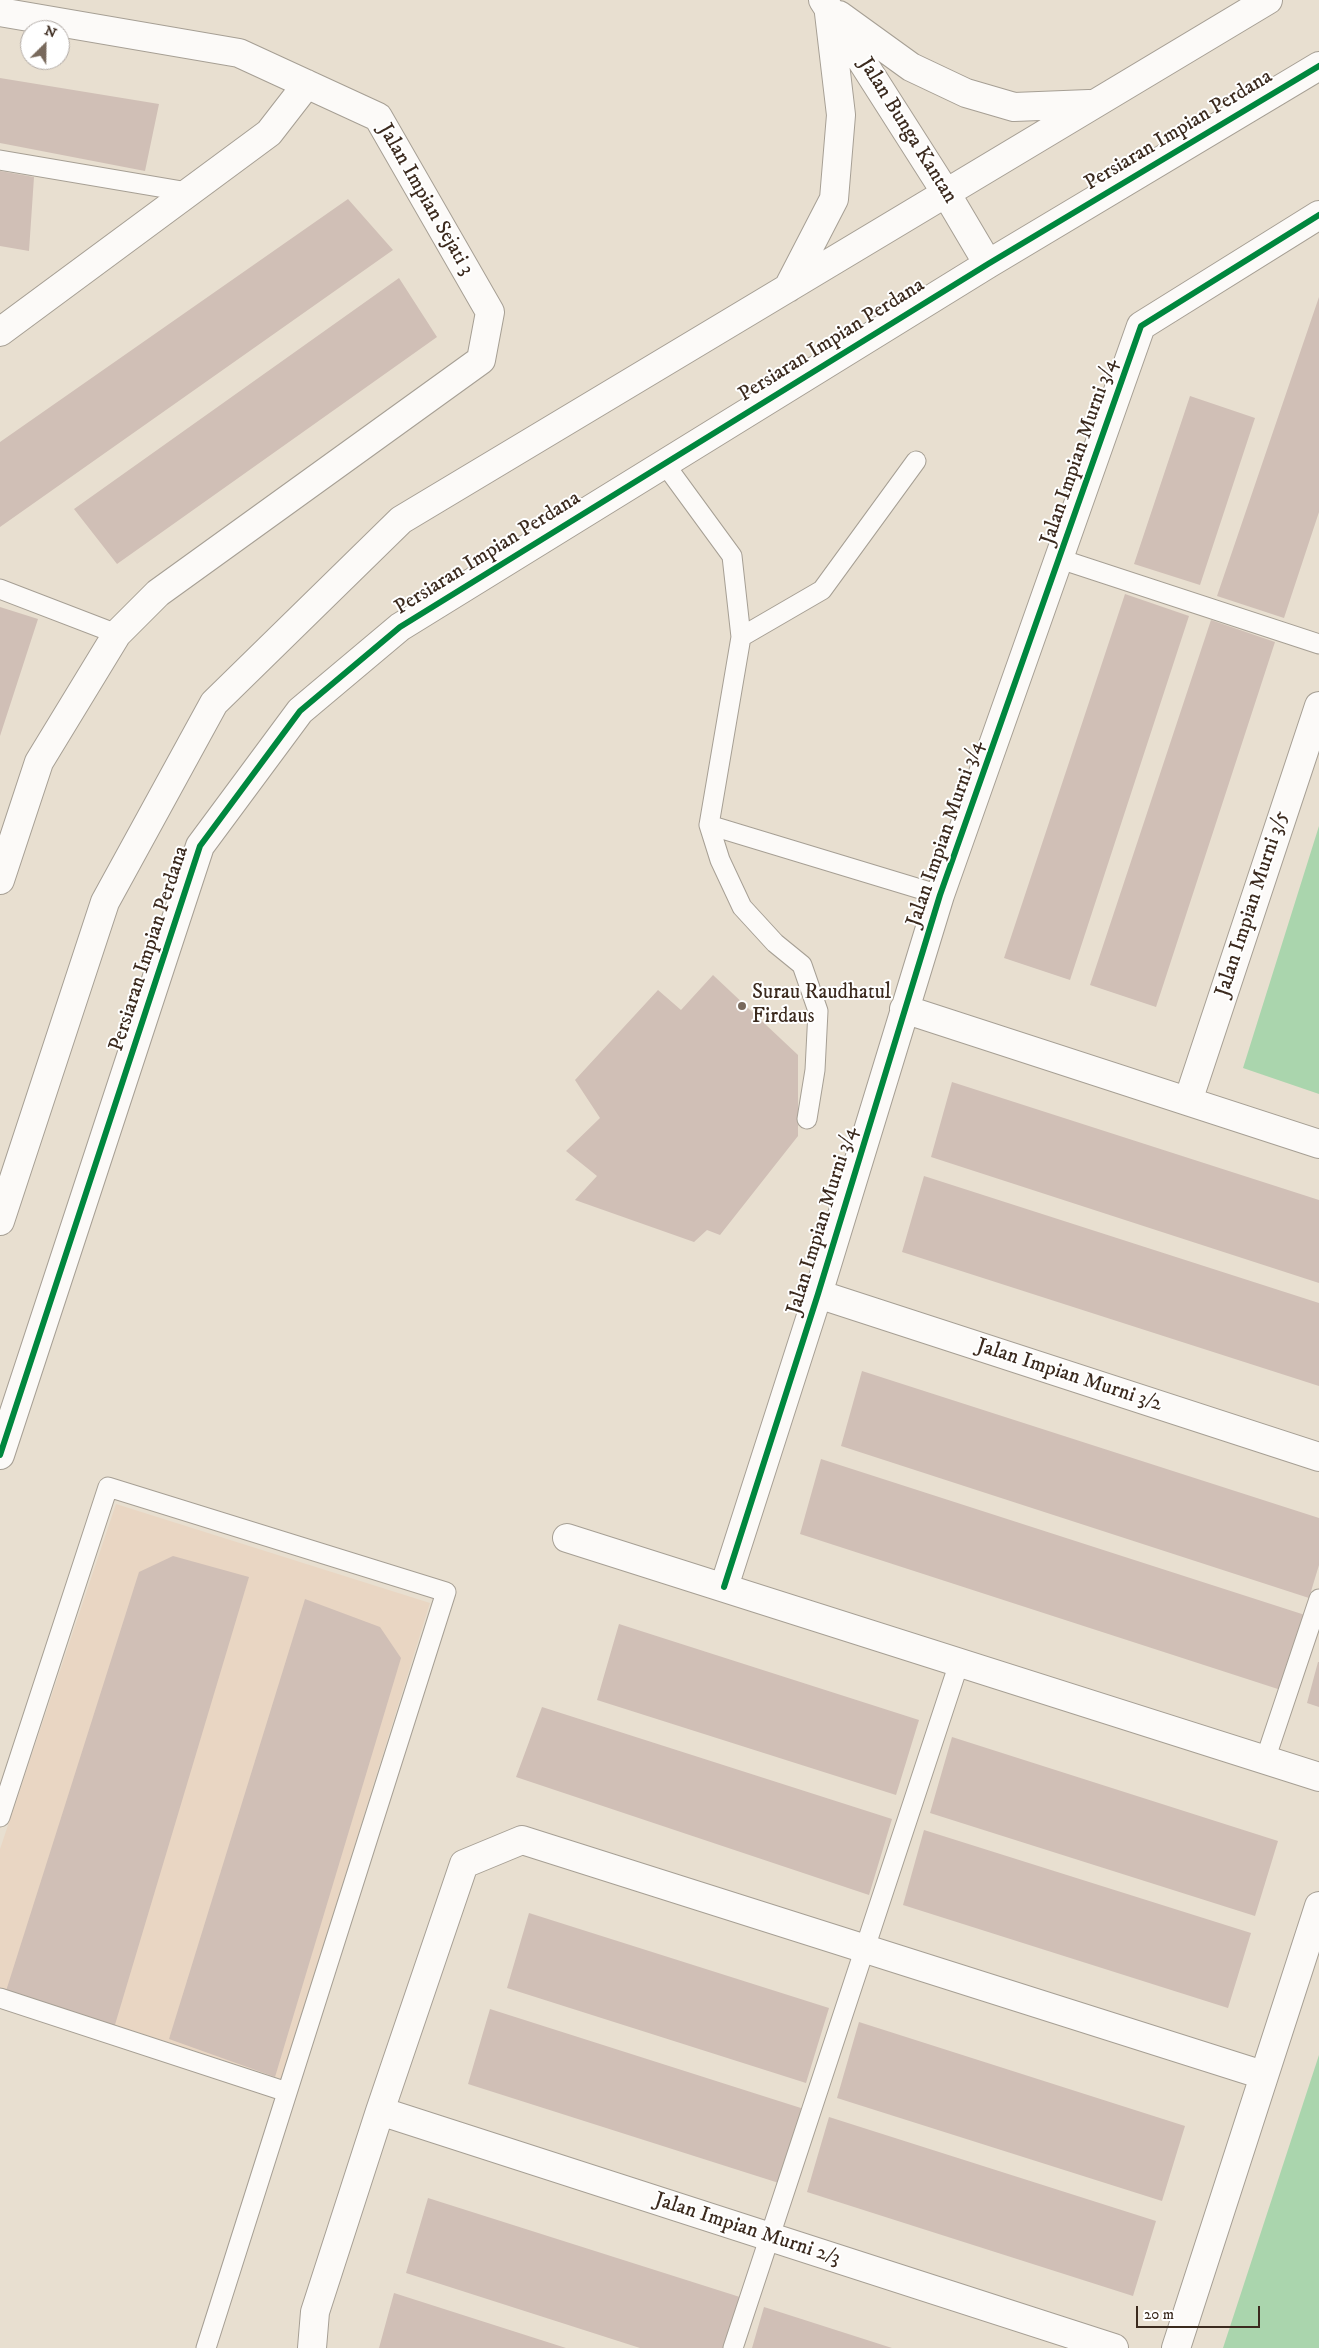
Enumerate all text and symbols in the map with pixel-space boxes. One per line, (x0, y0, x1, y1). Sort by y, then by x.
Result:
north arrow (20, 20, 70, 70)
text: N (42, 22, 59, 43)
street label: Jalan Bunga Kantan (852, 54, 962, 208)
street label: Persiaran Impian Perdana (1081, 65, 1277, 197)
street label: Jalan Impian Sejati 3 (371, 120, 479, 280)
street label: Persiaran Impian Perdana (734, 274, 930, 408)
street label: Jalan Impian Murni 3/4 (1036, 356, 1124, 548)
street label: Persiaran Impian Perdana (390, 487, 586, 621)
street label: Jalan Impian Murni 3/4 (902, 738, 990, 930)
street label: Jalan Impian Murni 3/5 (1211, 808, 1295, 1000)
street label: Persiaran Impian Perdana (105, 843, 195, 1055)
place label: Surau Raudhatul Firdaus (752, 981, 891, 1031)
marker: Surau Raudhatul Firdaus (736, 1000, 748, 1012)
street label: Jalan Impian Murni 3/4 (782, 1124, 864, 1318)
street label: Jalan Impian Murni 3/2 (973, 1334, 1165, 1418)
street label: Jalan Impian Murni 2/3 (651, 2188, 843, 2272)
scale bar (1139, 2296, 1263, 2328)
text: 20 m (1144, 2305, 1174, 2324)

